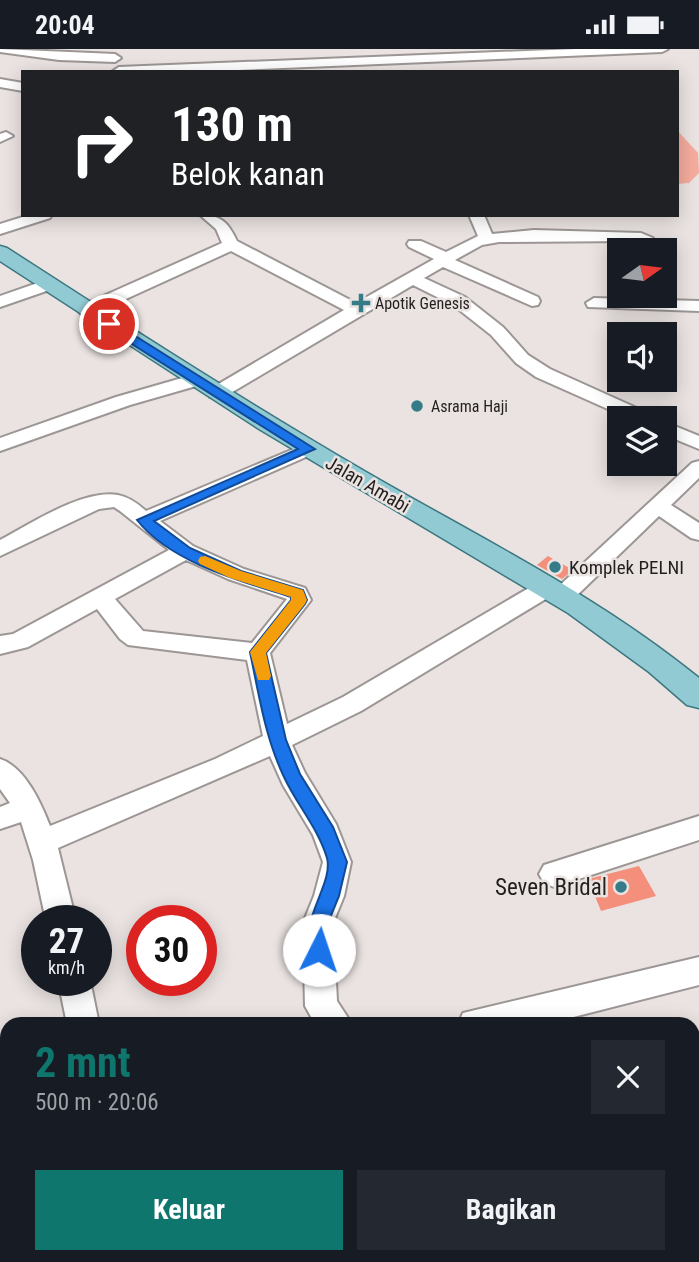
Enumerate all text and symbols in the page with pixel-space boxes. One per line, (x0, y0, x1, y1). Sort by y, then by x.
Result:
text: 20:04 (35, 10, 95, 40)
text: 130 m (171, 96, 293, 153)
icon: right (56, 98, 147, 189)
text: Belok kanan (171, 155, 325, 193)
north arrow (607, 238, 677, 308)
map controls (607, 238, 677, 476)
pin (79, 294, 139, 354)
place label: Apotik Genesis (375, 294, 470, 313)
marker: Apotik Genesis (353, 295, 369, 311)
icon: arrive (90, 305, 128, 343)
button: sound (607, 322, 677, 392)
place label: Asrama Haji (431, 397, 508, 416)
marker: Asrama Haji (409, 398, 425, 414)
button: layers (607, 406, 677, 476)
street label: Jalan Amabi (322, 451, 414, 518)
place label: Komplek PELNI (569, 556, 684, 579)
marker: Komplek PELNI (547, 559, 563, 575)
place label: Seven Bridal (495, 874, 607, 901)
marker: Seven Bridal (613, 879, 629, 895)
speed limit sign: 30 (126, 905, 217, 996)
position arrow (282, 913, 356, 987)
text: 27 (49, 921, 84, 962)
text: km/h (48, 957, 85, 978)
text: 2 mnt (35, 1038, 131, 1087)
button: close (591, 1040, 665, 1114)
text: 500 m · 20:06 (35, 1089, 159, 1116)
button: Keluar (35, 1170, 343, 1250)
button: Bagikan (357, 1170, 665, 1250)

